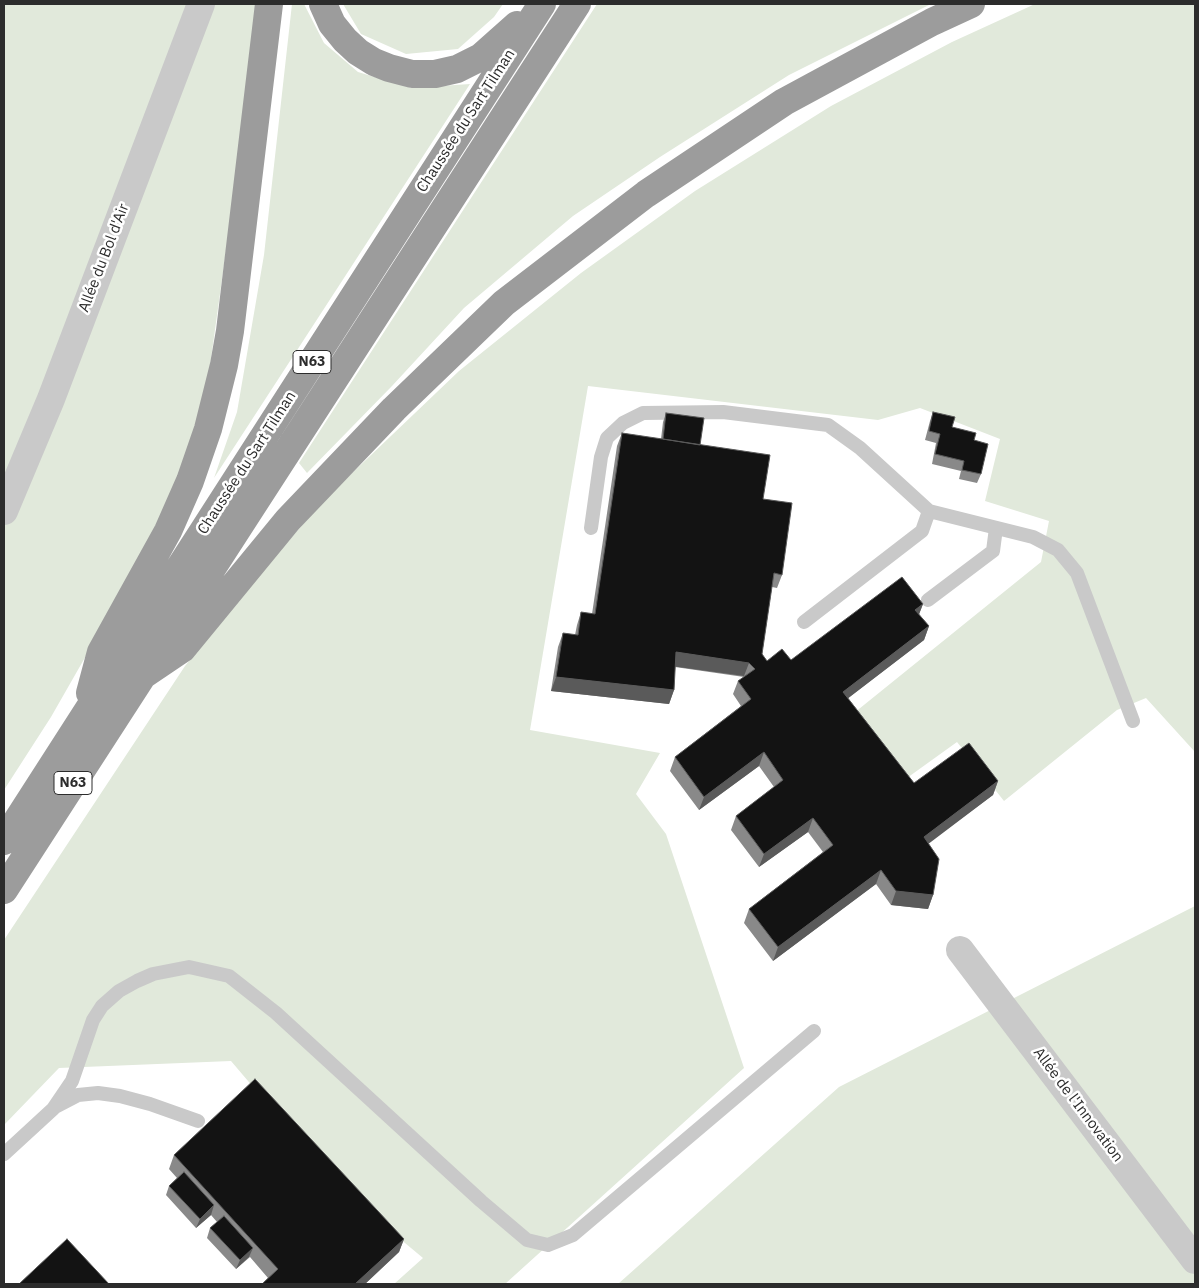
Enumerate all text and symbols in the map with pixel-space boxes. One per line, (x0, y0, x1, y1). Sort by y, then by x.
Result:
street label: Chaussée du Sart Tilman (413, 46, 519, 196)
street label: Allée du Bol d'Air (75, 201, 133, 315)
road number: N63 (293, 351, 331, 374)
street label: Chaussée du Sart Tilman (194, 388, 300, 538)
road number: N63 (54, 771, 92, 794)
street label: Allée de l'Innovation (1029, 1044, 1127, 1166)

